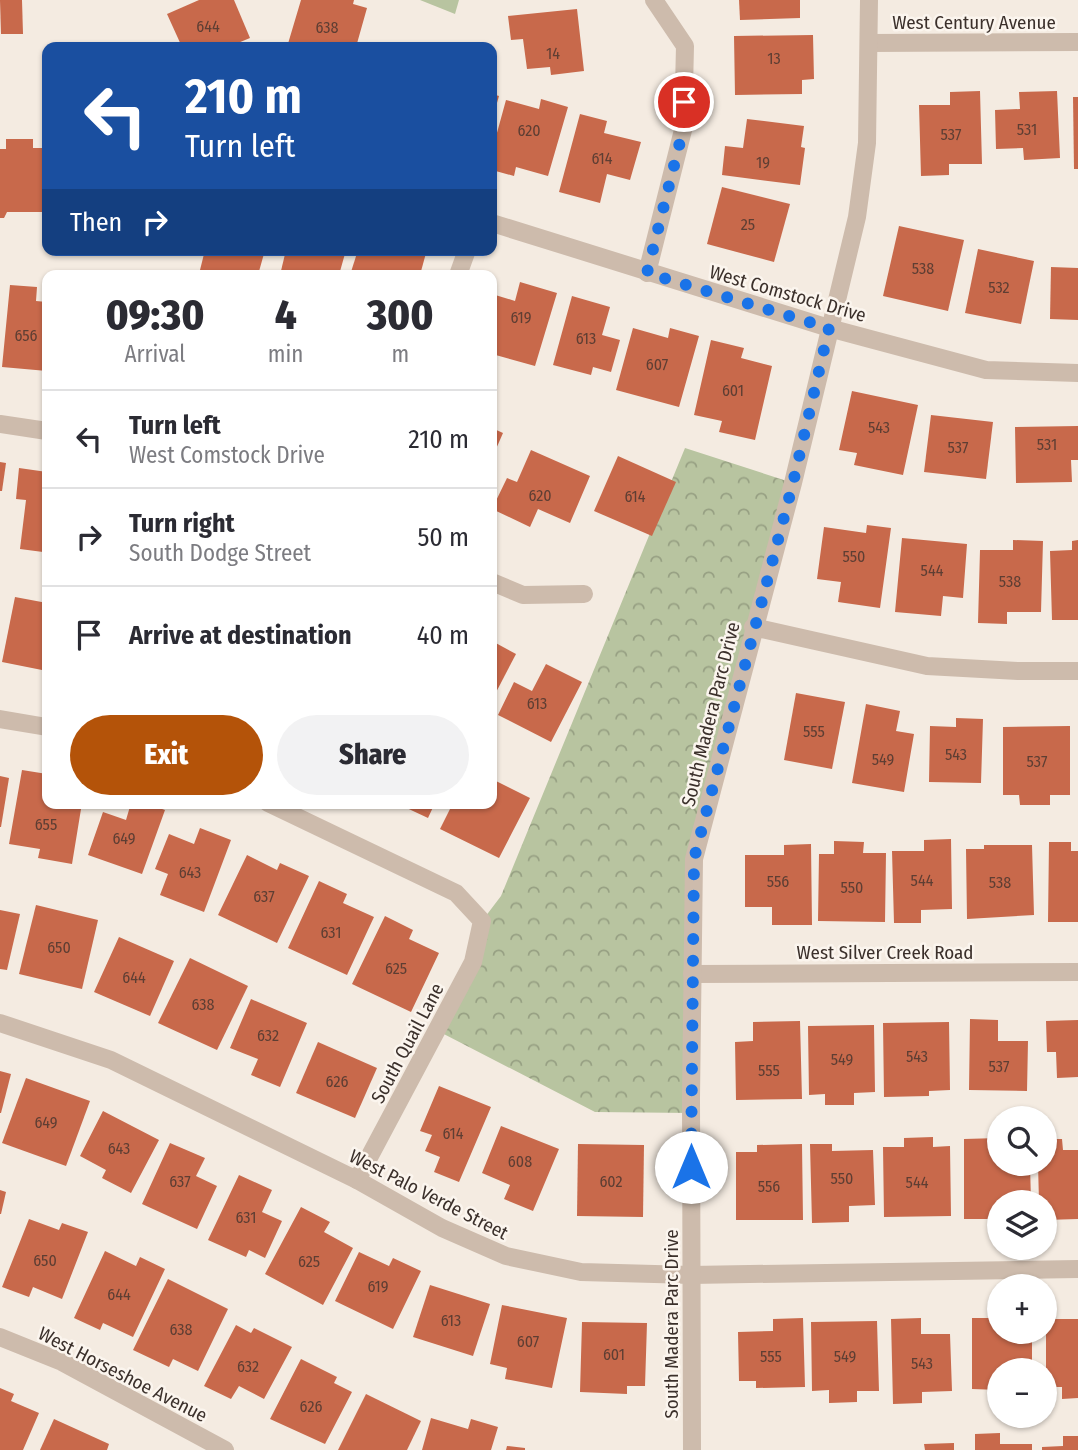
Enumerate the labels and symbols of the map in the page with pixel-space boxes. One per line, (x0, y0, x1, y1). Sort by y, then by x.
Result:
street label: West Century Avenue (892, 11, 1056, 34)
house number: 644 (196, 17, 220, 36)
house number: 638 (315, 18, 339, 37)
house number: 14 (546, 44, 560, 63)
house number: 13 (767, 49, 781, 68)
pin (654, 72, 714, 132)
house number: 531 (1017, 120, 1037, 139)
house number: 620 (517, 121, 541, 140)
house number: 537 (941, 125, 962, 144)
house number: 614 (591, 149, 613, 168)
house number: 19 (756, 153, 770, 172)
house number: 25 (741, 215, 755, 234)
house number: 538 (912, 259, 934, 278)
street label: West Comstock Drive (707, 260, 869, 327)
house number: 532 (988, 278, 1010, 297)
house number: 619 (510, 308, 532, 327)
house number: 656 (14, 326, 38, 345)
house number: 613 (576, 329, 596, 348)
house number: 607 (646, 355, 669, 374)
house number: 601 (722, 381, 744, 400)
house number: 543 (868, 418, 890, 437)
house number: 531 (1037, 435, 1057, 454)
house number: 537 (948, 438, 969, 457)
house number: 620 (528, 486, 552, 505)
house number: 614 (624, 487, 646, 506)
house number: 550 (843, 547, 865, 566)
house number: 544 (921, 561, 944, 580)
house number: 538 (999, 572, 1021, 591)
street label: South Madera Parc Drive (676, 619, 745, 809)
house number: 613 (527, 694, 547, 713)
house number: 555 (803, 722, 825, 741)
house number: 543 (945, 745, 967, 764)
house number: 549 (872, 750, 895, 769)
house number: 537 (1027, 752, 1048, 771)
house number: 655 (35, 815, 57, 834)
house number: 649 (112, 829, 136, 848)
house number: 643 (179, 863, 201, 882)
house number: 544 (911, 871, 934, 890)
house number: 556 (767, 872, 789, 891)
house number: 538 (989, 873, 1011, 892)
house number: 550 (841, 878, 863, 897)
house number: 637 (253, 887, 275, 906)
house number: 631 (321, 923, 341, 942)
house number: 650 (47, 938, 71, 957)
street label: West Silver Creek Road (796, 941, 974, 964)
house number: 625 (385, 959, 407, 978)
house number: 644 (122, 968, 146, 987)
street label: South Quail Lane (366, 979, 449, 1107)
house number: 638 (191, 995, 215, 1014)
house number: 632 (257, 1026, 279, 1045)
house number: 543 (906, 1047, 928, 1066)
house number: 549 (831, 1050, 854, 1069)
house number: 537 (989, 1057, 1010, 1076)
house number: 555 (758, 1061, 780, 1080)
house number: 626 (326, 1072, 348, 1091)
house number: 649 (34, 1113, 58, 1132)
house number: 614 (442, 1124, 464, 1143)
position arrow (654, 1130, 728, 1204)
house number: 643 (108, 1139, 130, 1158)
street label: West Palo Verde Street (346, 1144, 513, 1245)
house number: 608 (508, 1152, 532, 1171)
house number: 550 (831, 1169, 853, 1188)
house number: 637 (169, 1172, 191, 1191)
house number: 602 (599, 1172, 623, 1191)
house number: 544 (906, 1173, 929, 1192)
house number: 556 (758, 1177, 780, 1196)
house number: 631 (236, 1208, 256, 1227)
street label: South Madera Parc Drive (660, 1229, 683, 1419)
house number: 650 (33, 1251, 57, 1270)
house number: 625 (298, 1252, 320, 1271)
house number: 619 (367, 1277, 389, 1296)
house number: 644 (107, 1285, 131, 1304)
house number: 613 (441, 1311, 461, 1330)
house number: 638 (169, 1320, 193, 1339)
street label: West Horseshoe Avenue (34, 1322, 211, 1427)
house number: 607 (517, 1332, 540, 1351)
house number: 601 (603, 1345, 625, 1364)
house number: 555 (760, 1347, 782, 1366)
house number: 549 (834, 1347, 857, 1366)
house number: 543 (911, 1354, 933, 1373)
house number: 632 (237, 1357, 259, 1376)
house number: 626 (300, 1397, 322, 1416)

